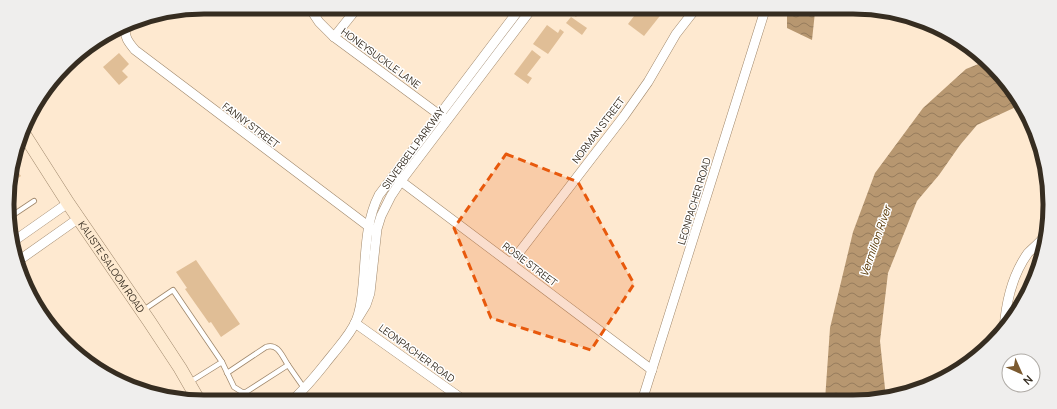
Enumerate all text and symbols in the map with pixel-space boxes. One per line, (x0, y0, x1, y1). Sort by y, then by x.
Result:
street label: HONEYSUCKLE LANE (338, 24, 424, 92)
street label: NORMAN STREET (568, 94, 628, 166)
street label: FANNY STREET (220, 99, 282, 151)
street label: SILVERBELL PARKWAY (378, 104, 448, 192)
street label: LEONPACHER ROAD (674, 155, 714, 246)
water label: Vermilion River (856, 202, 895, 278)
street label: KALISTE SALOOM ROAD (75, 218, 148, 315)
street label: ROSIE STREET (500, 239, 560, 289)
street label: LEONPACHER ROAD (376, 321, 458, 385)
north arrow (1001, 353, 1041, 393)
text: N (1020, 372, 1037, 389)

